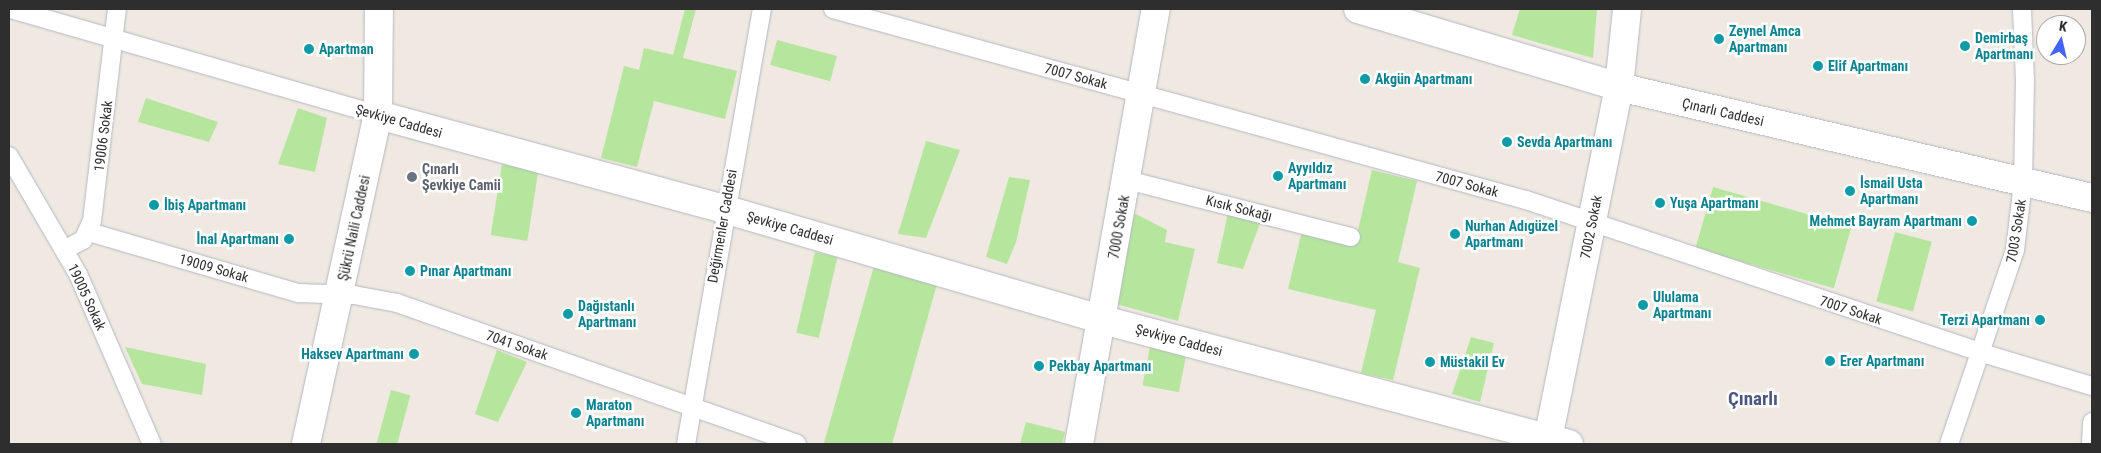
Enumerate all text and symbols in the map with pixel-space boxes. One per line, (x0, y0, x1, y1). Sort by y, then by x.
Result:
north arrow (2036, 15, 2086, 65)
text: K (2058, 18, 2068, 35)
place label: Zeynel Amca Apartmanı (1729, 23, 1801, 56)
place label: Demirbaş Apartmanı (1975, 30, 2033, 62)
marker: Zeynel Amca Apartmanı (1713, 33, 1725, 45)
marker: Demirbaş Apartmanı (1959, 40, 1971, 52)
place label: Apartman (319, 41, 374, 57)
marker: Apartman (303, 43, 315, 55)
place label: Elif Apartmanı (1828, 58, 1908, 74)
street label: 7007 Sokak (1043, 60, 1109, 92)
marker: Elif Apartmanı (1812, 60, 1824, 72)
place label: Akgün Apartmanı (1375, 71, 1472, 87)
marker: Akgün Apartmanı (1359, 73, 1371, 85)
street label: Çınarlı Caddesi (1680, 94, 1766, 130)
street label: 19006 Sokak (90, 100, 116, 172)
street label: Şevkiye Caddesi (354, 101, 444, 141)
place label: Sevda Apartmanı (1517, 134, 1612, 150)
marker: Sevda Apartmanı (1501, 136, 1513, 148)
place label: Ayyıldız Apartmanı (1288, 160, 1346, 192)
place label: Çınarlı Şevkiye Camii (422, 161, 501, 193)
street label: Değirmenler Caddesi (704, 168, 740, 284)
street label: 7007 Sokak (1434, 168, 1500, 200)
marker: Ayyıldız Apartmanı (1272, 170, 1284, 182)
marker: Çınarlı Şevkiye Camii (406, 171, 418, 183)
street label: Şükrü Naili Caddesi (335, 174, 373, 282)
place label: İsmail Usta Apartmanı (1860, 175, 1923, 208)
marker: İsmail Usta Apartmanı (1844, 185, 1856, 197)
street label: Kısık Sokağı (1204, 192, 1274, 224)
street label: 7000 Sokak (1105, 194, 1133, 260)
street label: 7002 Sokak (1577, 194, 1605, 260)
place label: Yuşa Apartmanı (1670, 195, 1759, 211)
place label: İbiş Apartmanı (164, 197, 246, 213)
marker: Yuşa Apartmanı (1654, 197, 1666, 209)
street label: 7003 Sokak (2003, 198, 2029, 264)
marker: İbiş Apartmanı (148, 199, 160, 211)
street label: Şevkiye Caddesi (745, 208, 835, 248)
place label: Mehmet Bayram Apartmanı (1810, 213, 1962, 229)
marker: Mehmet Bayram Apartmanı (1966, 215, 1978, 227)
place label: Nurhan Adıgüzel Apartmanı (1465, 218, 1558, 250)
marker: Nurhan Adıgüzel Apartmanı (1449, 228, 1461, 240)
place label: İnal Apartmanı (197, 231, 279, 247)
marker: İnal Apartmanı (283, 233, 295, 245)
street label: 19009 Sokak (177, 250, 251, 286)
street label: 19005 Sokak (64, 261, 110, 333)
place label: Pınar Apartmanı (420, 263, 511, 279)
marker: Pınar Apartmanı (404, 265, 416, 277)
place label: Ululama Apartmanı (1653, 289, 1711, 322)
street label: 7007 Sokak (1818, 292, 1884, 328)
place label: Dağıstanlı Apartmanı (578, 298, 636, 331)
marker: Ululama Apartmanı (1637, 299, 1649, 311)
marker: Dağıstanlı Apartmanı (562, 308, 574, 320)
place label: Terzi Apartmanı (1940, 312, 2030, 328)
marker: Terzi Apartmanı (2034, 314, 2046, 326)
street label: Şevkiye Caddesi (1134, 320, 1224, 360)
street label: 7041 Sokak (484, 327, 550, 363)
place label: Haksev Apartmanı (301, 346, 404, 362)
marker: Haksev Apartmanı (408, 348, 420, 360)
place label: Erer Apartmanı (1840, 353, 1924, 369)
place label: Müstakil Ev (1440, 354, 1505, 370)
marker: Erer Apartmanı (1824, 355, 1836, 367)
marker: Müstakil Ev (1424, 356, 1436, 368)
place label: Pekbay Apartmanı (1049, 358, 1152, 374)
marker: Pekbay Apartmanı (1033, 360, 1045, 372)
district label: Çınarlı (1728, 388, 1778, 410)
place label: Maraton Apartmanı (586, 397, 644, 430)
marker: Maraton Apartmanı (570, 407, 582, 419)

